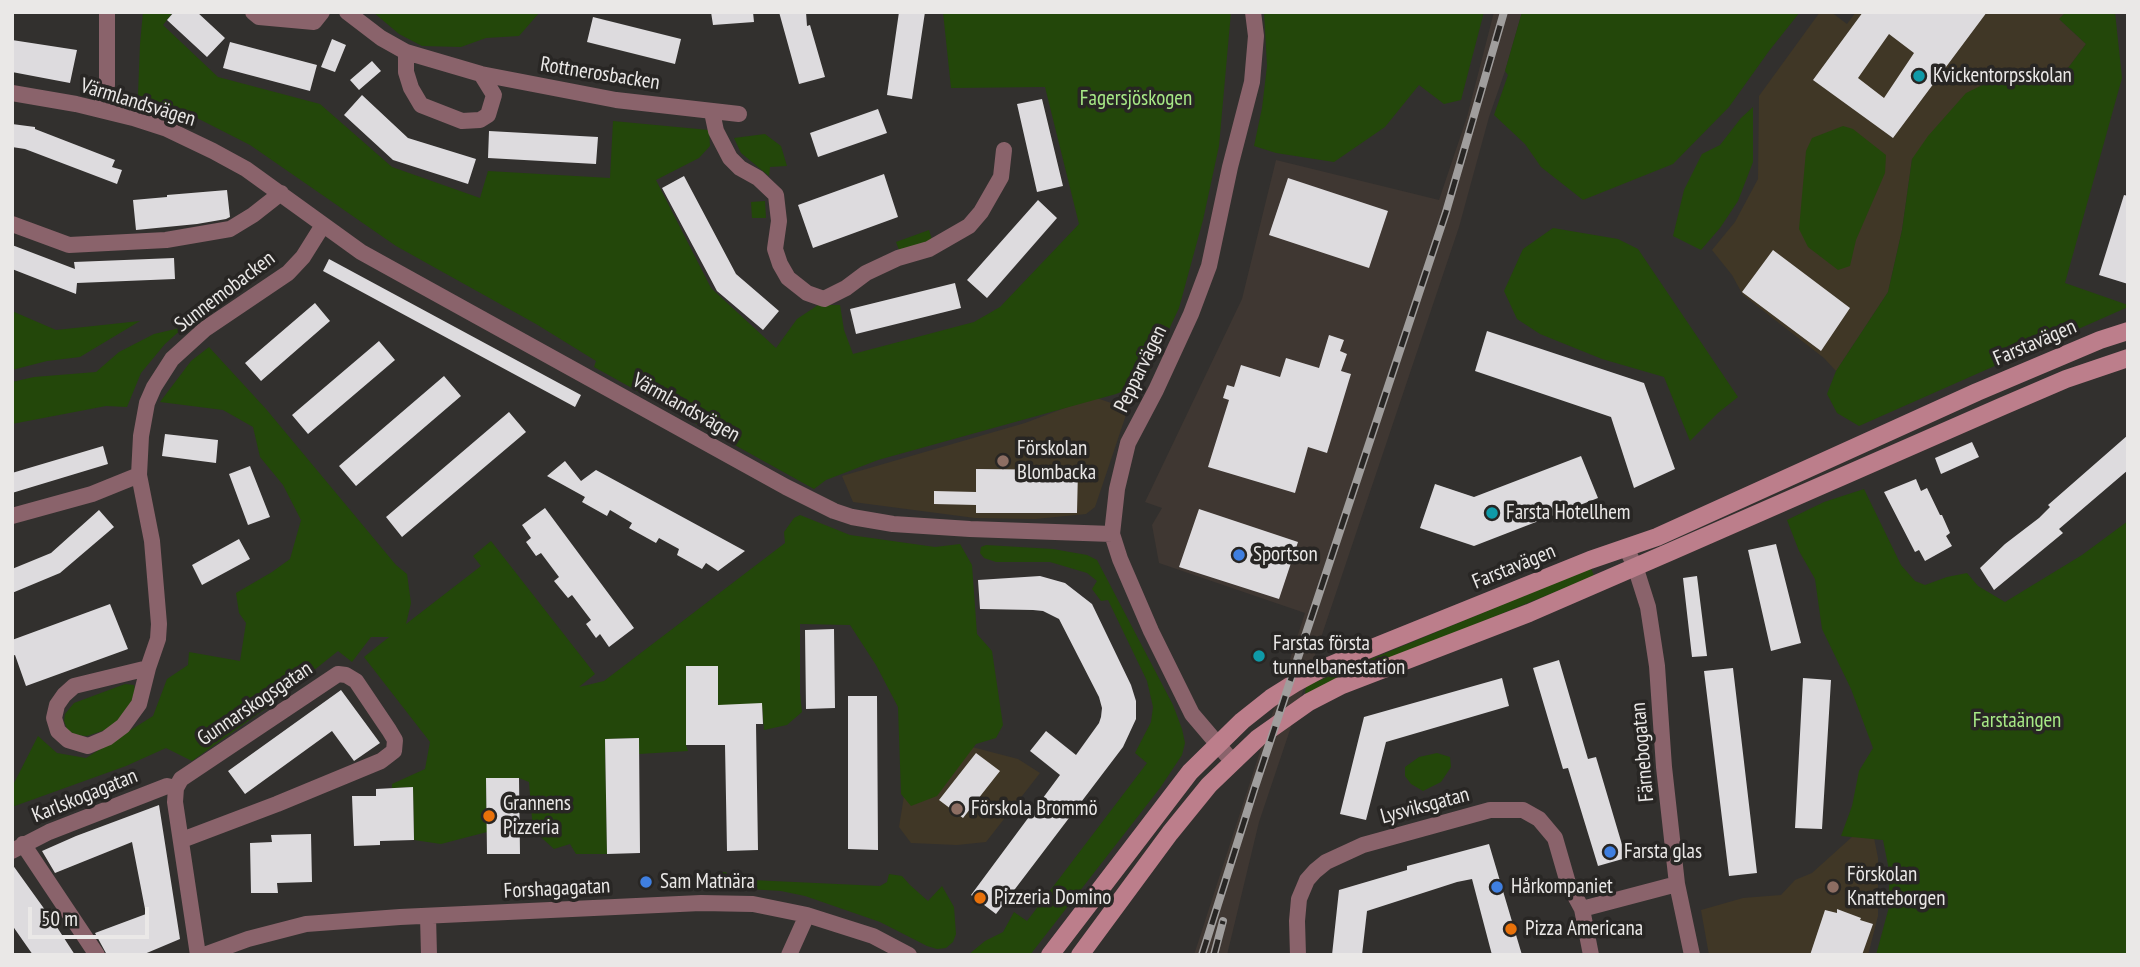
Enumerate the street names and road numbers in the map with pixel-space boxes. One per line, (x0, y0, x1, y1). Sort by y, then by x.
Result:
street label: Rottnerosbacken (539, 52, 661, 96)
street label: Värmlandsvägen (77, 74, 199, 132)
street label: Sunnemobacken (170, 246, 280, 338)
street label: Farstavägen (1990, 314, 2080, 372)
street label: Pepparvägen (1109, 321, 1173, 417)
street label: Värmlandsvägen (628, 368, 744, 448)
street label: Farstavägen (1469, 539, 1559, 595)
street label: Gunnarskogsgatan (193, 656, 317, 752)
street label: Färnebogatan (1626, 701, 1660, 803)
street label: Karlskogagatan (29, 763, 141, 829)
street label: Lysviksgatan (1378, 782, 1472, 830)
street label: Forshagagatan (503, 874, 611, 904)

